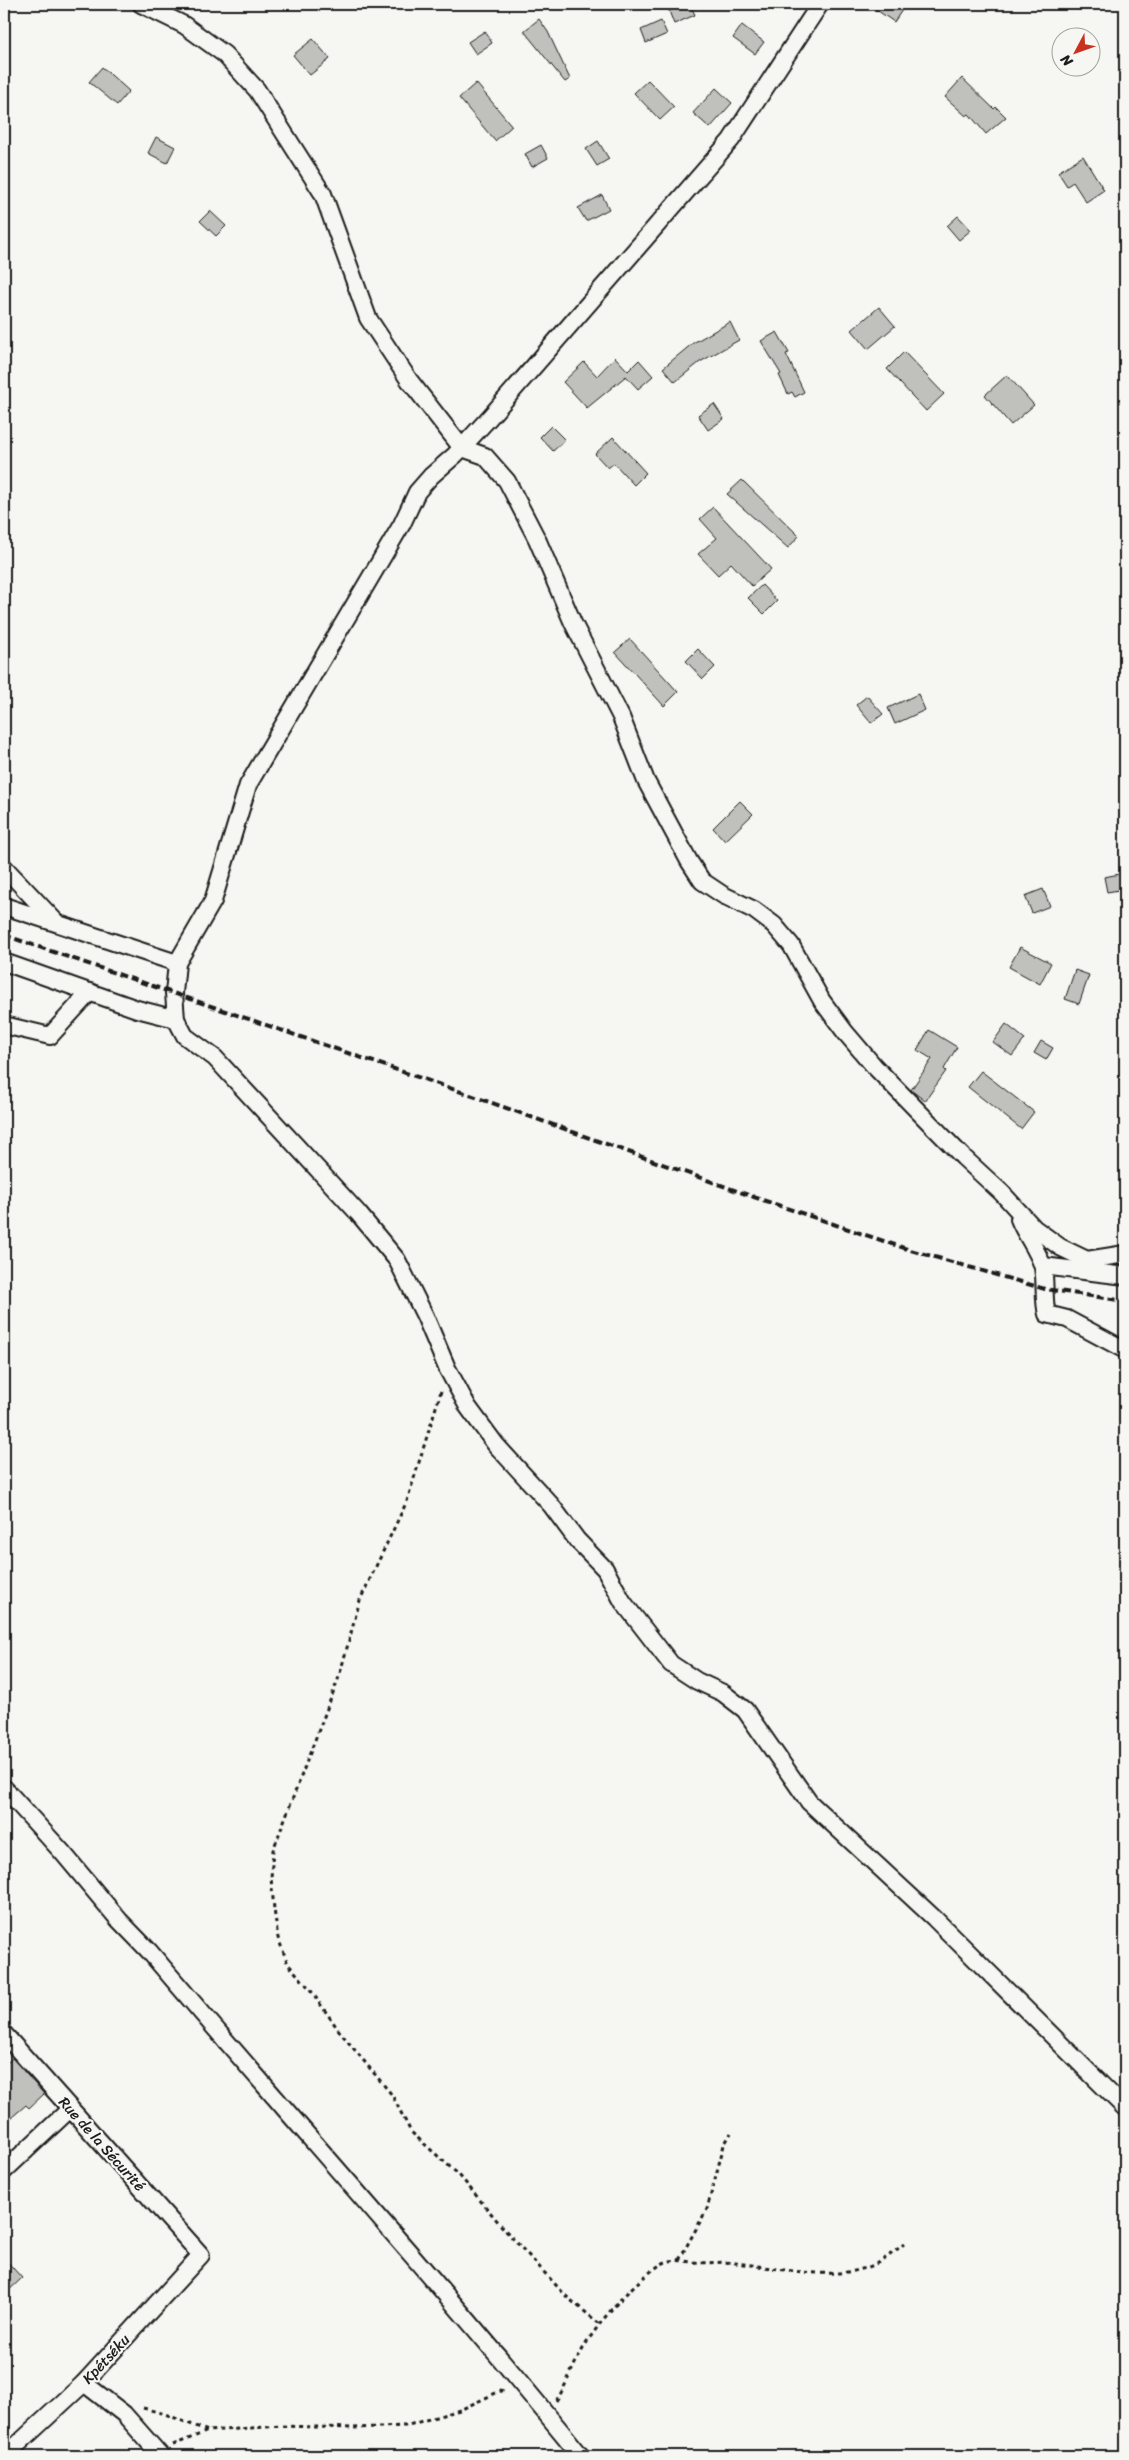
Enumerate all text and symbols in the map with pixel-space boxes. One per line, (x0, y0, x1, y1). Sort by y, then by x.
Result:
north arrow (1052, 28, 1102, 78)
text: N (1054, 48, 1080, 73)
street label: Rue de la Sécurité (52, 2090, 152, 2198)
street label: Kpétséku (76, 2328, 136, 2390)

